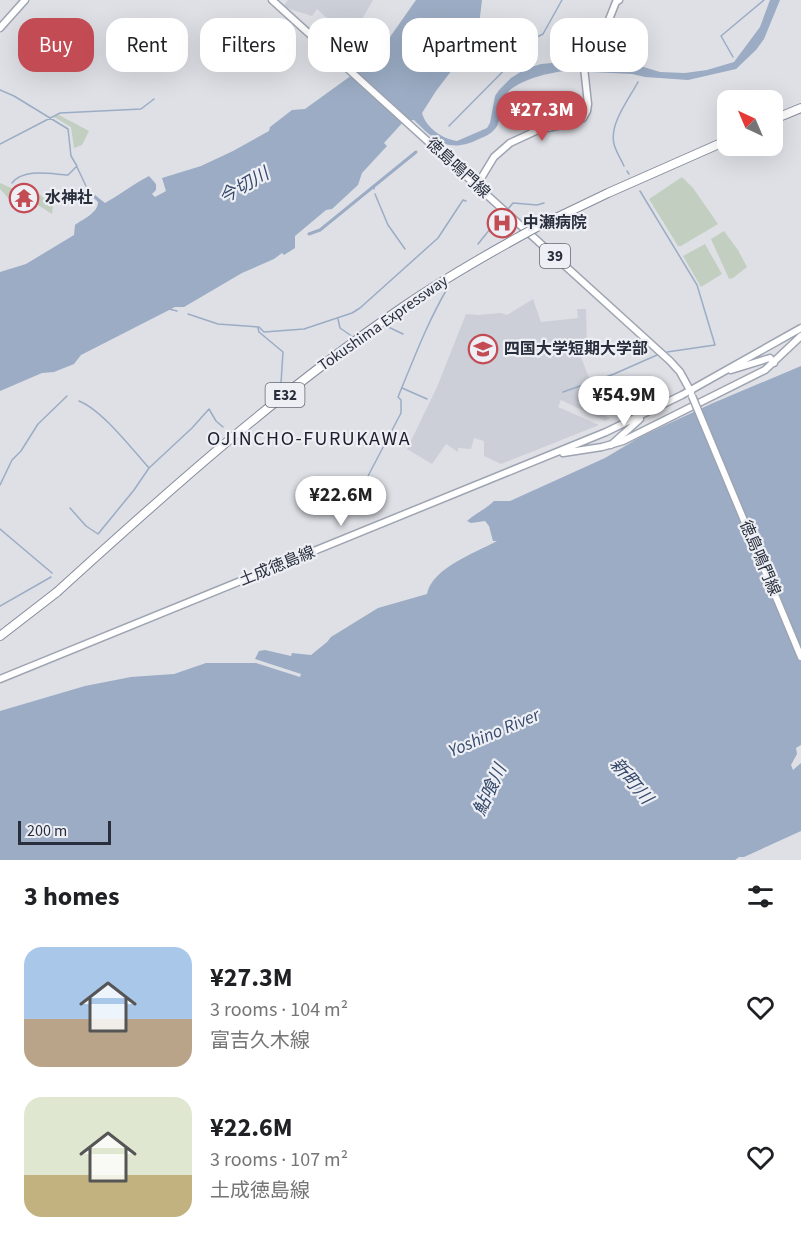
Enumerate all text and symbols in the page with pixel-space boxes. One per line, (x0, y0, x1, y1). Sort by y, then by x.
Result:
chip: Buy (18, 18, 94, 72)
chip: Rent (106, 18, 188, 72)
chip: Filters (200, 18, 296, 72)
chip: New (308, 18, 390, 72)
chip: Apartment (402, 18, 538, 72)
chip: House (550, 18, 648, 72)
north arrow (717, 90, 783, 156)
map controls (717, 90, 783, 156)
pin: ¥27.3M (493, 91, 591, 142)
text: ¥27.3M (510, 96, 574, 124)
street label: 徳島鳴門線 (421, 133, 495, 203)
water label: 今切川 (214, 161, 275, 210)
temple icon: 水神社 (8, 182, 40, 214)
place label: 水神社 (45, 187, 93, 209)
hospital icon: 中瀬病院 (486, 207, 518, 239)
place label: 中瀬病院 (523, 212, 587, 234)
road number: 39 (540, 244, 570, 268)
street label: Tokushima Expressway (314, 270, 453, 376)
school or university icon: 四国大学短期大学部 (467, 333, 499, 365)
place label: 四国大学短期大学部 (504, 338, 648, 360)
pin: ¥54.9M (575, 376, 673, 427)
text: ¥54.9M (592, 381, 656, 409)
road number: E32 (266, 383, 304, 407)
district label: OJINCHO-FURUKAWA (207, 425, 411, 453)
pin: ¥22.6M (292, 476, 390, 527)
text: ¥22.6M (309, 481, 373, 509)
street label: 徳島鳴門線 (734, 517, 786, 599)
street label: 土成徳島線 (236, 541, 318, 591)
water label: Yoshino River (444, 702, 544, 763)
water label: 新町川 (604, 752, 659, 811)
water label: 鮎喰川 (467, 758, 514, 820)
scale bar (18, 818, 111, 846)
text: 200 m (27, 820, 67, 842)
text: 3 homes (24, 878, 119, 915)
icon: filters (744, 880, 777, 913)
text: ¥27.3M (210, 959, 293, 996)
icon: home (72, 971, 144, 1043)
icon: heart (744, 991, 777, 1024)
text: 3 rooms · 104 m² (210, 996, 348, 1024)
text: 富吉久木線 (210, 1027, 310, 1055)
text: ¥22.6M (210, 1109, 293, 1146)
icon: home (72, 1121, 144, 1193)
icon: heart (744, 1141, 777, 1174)
text: 3 rooms · 107 m² (210, 1146, 348, 1174)
text: 土成徳島線 (210, 1177, 310, 1205)

